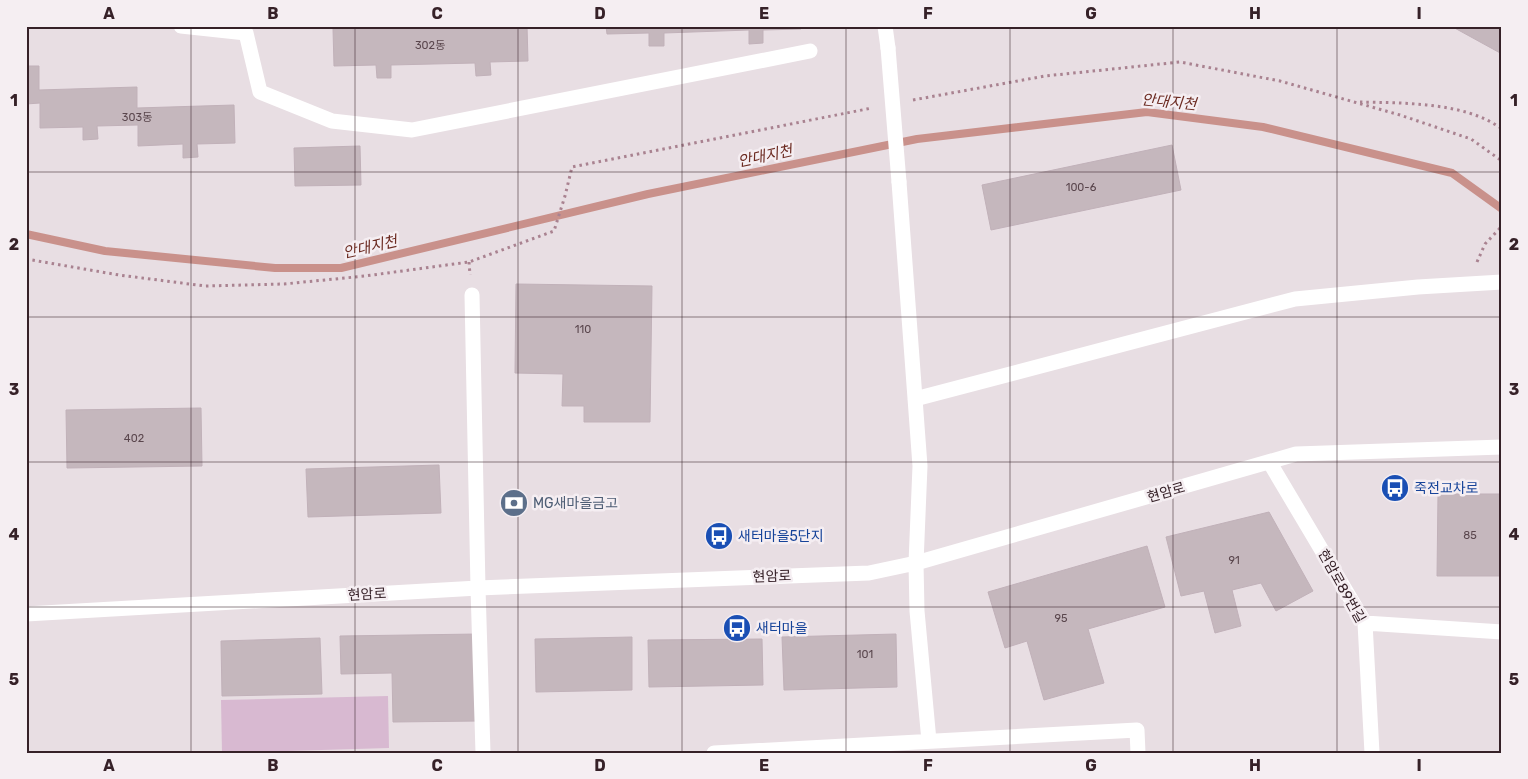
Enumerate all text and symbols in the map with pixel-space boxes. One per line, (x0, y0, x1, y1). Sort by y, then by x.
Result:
text: A (103, 4, 115, 23)
text: B (267, 4, 279, 23)
text: C (431, 4, 443, 23)
text: D (594, 4, 606, 23)
text: E (759, 4, 769, 23)
text: F (923, 4, 933, 23)
text: G (1085, 4, 1097, 23)
text: H (1249, 4, 1261, 23)
text: I (1416, 4, 1422, 23)
house number: 302동 (415, 39, 445, 52)
text: 1 (10, 91, 18, 110)
water label: 안대지천 (1141, 91, 1199, 114)
text: 1 (1510, 91, 1518, 110)
house number: 303동 (122, 111, 152, 124)
water label: 안대지천 (736, 141, 796, 171)
house number: 100-6 (1066, 181, 1097, 194)
water label: 안대지천 (341, 232, 401, 262)
text: 2 (9, 235, 19, 254)
text: 2 (1509, 235, 1519, 254)
house number: 110 (575, 323, 591, 336)
text: 3 (9, 380, 19, 399)
text: 3 (1509, 380, 1519, 399)
house number: 402 (124, 432, 144, 445)
bus stop icon: 죽전교차로 (1380, 473, 1410, 503)
street label: 현암로 (1145, 479, 1187, 506)
place label: 죽전교차로 (1414, 480, 1479, 497)
bank icon: MG새마을금고 (499, 488, 529, 518)
place label: MG새마을금고 (533, 495, 618, 512)
bus stop icon: 새터마을5단지 (704, 521, 734, 551)
text: 4 (9, 525, 20, 544)
text: 4 (1509, 525, 1520, 544)
place label: 새터마을5단지 (738, 528, 824, 545)
house number: 85 (1463, 529, 1477, 542)
street label: 현암로89번길 (1314, 546, 1369, 626)
house number: 91 (1228, 554, 1240, 567)
street label: 현암로 (752, 567, 792, 586)
street label: 현암로 (347, 585, 387, 604)
house number: 95 (1054, 612, 1068, 625)
bus stop icon: 새터마을 (722, 613, 752, 643)
place label: 새터마을 (756, 620, 808, 637)
house number: 101 (857, 648, 873, 661)
text: 5 (9, 670, 19, 689)
text: 5 (1509, 670, 1519, 689)
text: A (103, 756, 115, 775)
text: B (267, 756, 279, 775)
text: C (431, 756, 443, 775)
text: D (594, 756, 606, 775)
text: E (759, 756, 769, 775)
text: F (923, 756, 933, 775)
text: G (1085, 756, 1097, 775)
text: H (1249, 756, 1261, 775)
text: I (1416, 756, 1422, 775)

